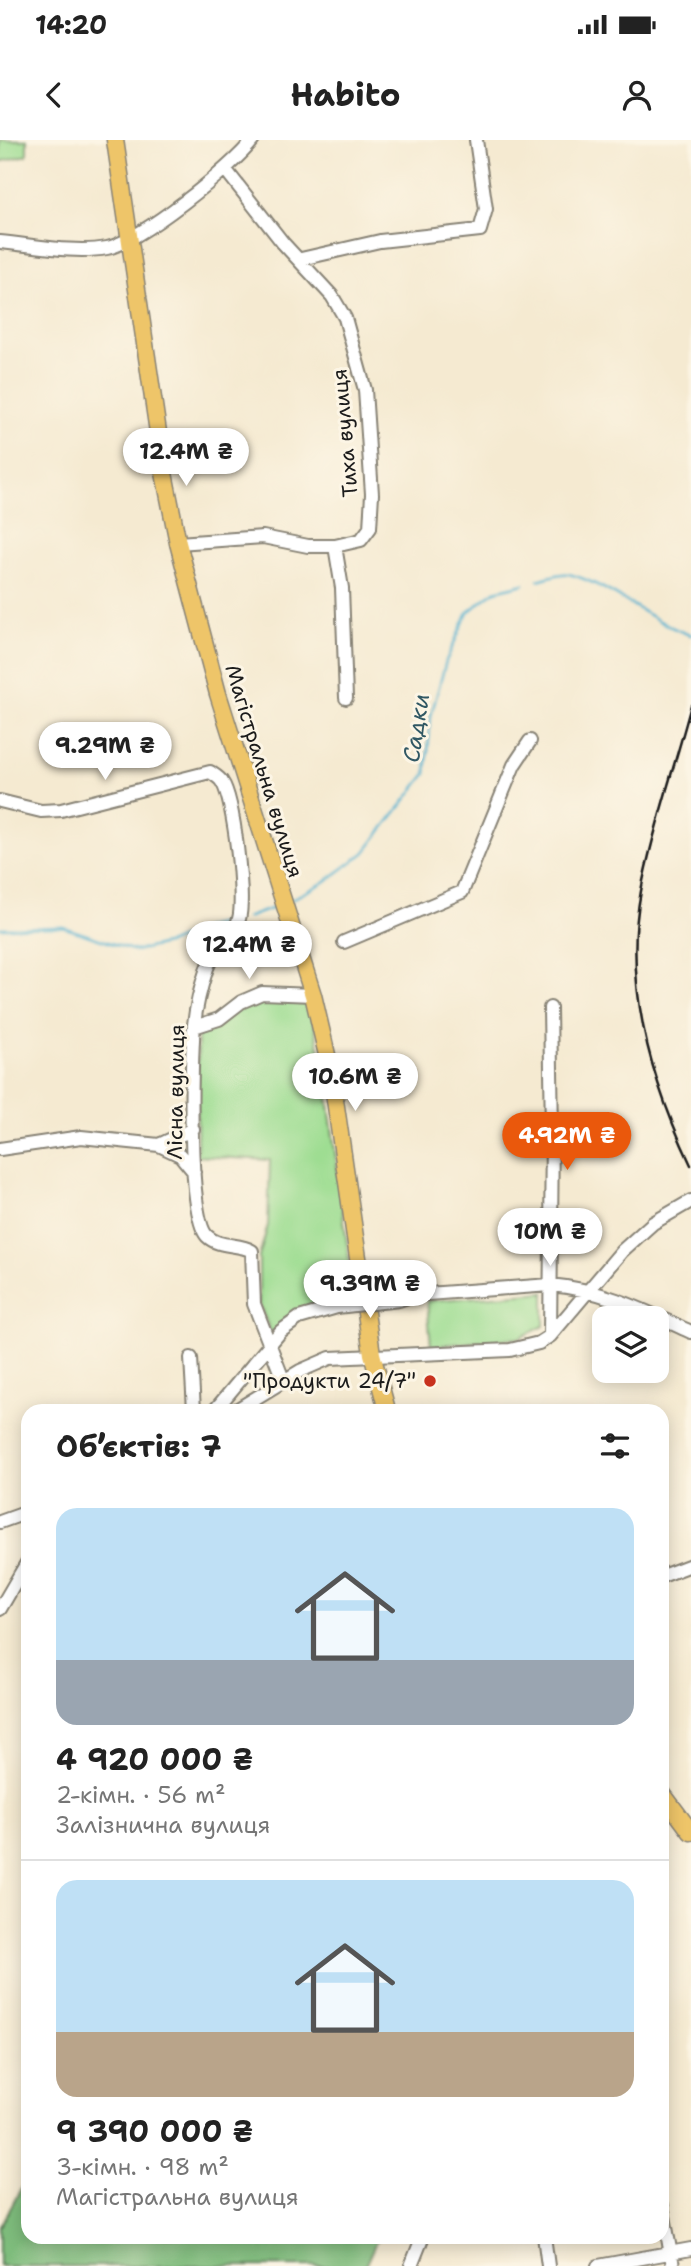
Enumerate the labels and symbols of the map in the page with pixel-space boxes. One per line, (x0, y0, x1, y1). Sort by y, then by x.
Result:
street label: Тиха вулиця (325, 368, 365, 498)
pin: 12.4M ₴ (121, 428, 251, 488)
street label: Магістральна вулиця (218, 661, 310, 881)
water label: Садки (396, 691, 436, 765)
pin: 9.29M ₴ (40, 722, 170, 782)
pin: 12.4M ₴ (184, 922, 314, 981)
street label: Лісна вулиця (161, 1024, 191, 1160)
pin: 10.6M ₴ (290, 1054, 420, 1113)
pin: 4.92M ₴ (502, 1112, 632, 1172)
pin: 10M ₴ (501, 1208, 599, 1268)
pin: 9.39M ₴ (305, 1260, 435, 1320)
place label: "Продукти 24/7" (243, 1367, 416, 1395)
marker: "Продукти 24/7" (422, 1373, 438, 1389)

